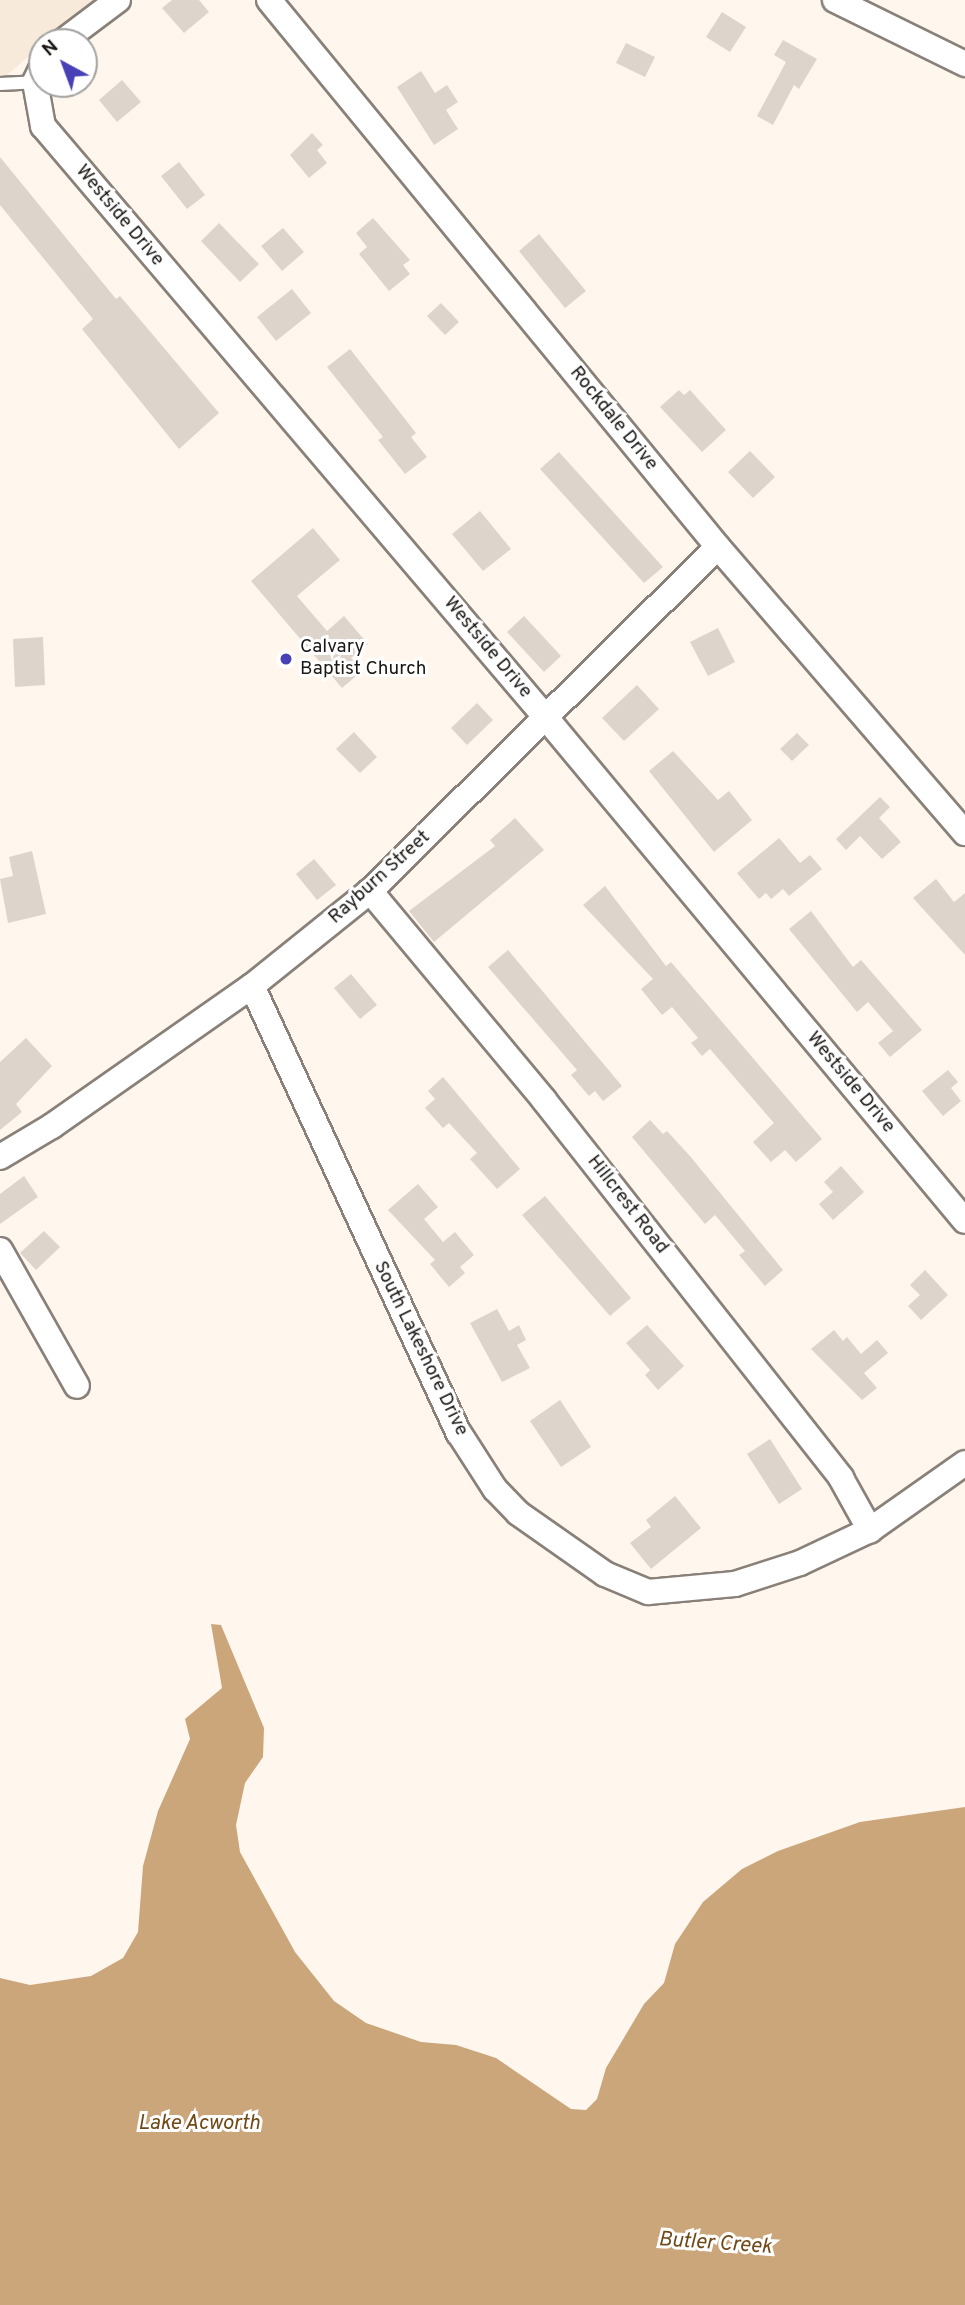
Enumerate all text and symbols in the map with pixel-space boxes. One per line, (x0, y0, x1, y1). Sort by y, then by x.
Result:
north arrow (28, 28, 98, 98)
text: N (38, 35, 64, 62)
street label: Westside Drive (70, 161, 168, 271)
street label: Rockdale Drive (564, 362, 662, 476)
street label: Westside Drive (438, 593, 536, 703)
place label: Calvary Baptist Church (300, 637, 426, 681)
marker: Calvary Baptist Church (278, 651, 294, 667)
street label: Rayburn Street (325, 826, 435, 930)
street label: Westside Drive (801, 1028, 899, 1138)
street label: Hillcrest Road (581, 1151, 673, 1259)
street label: South Lakeshore Drive (368, 1258, 472, 1440)
water label: Lake Acworth (138, 2111, 260, 2137)
water label: Butler Creek (658, 2227, 772, 2261)

